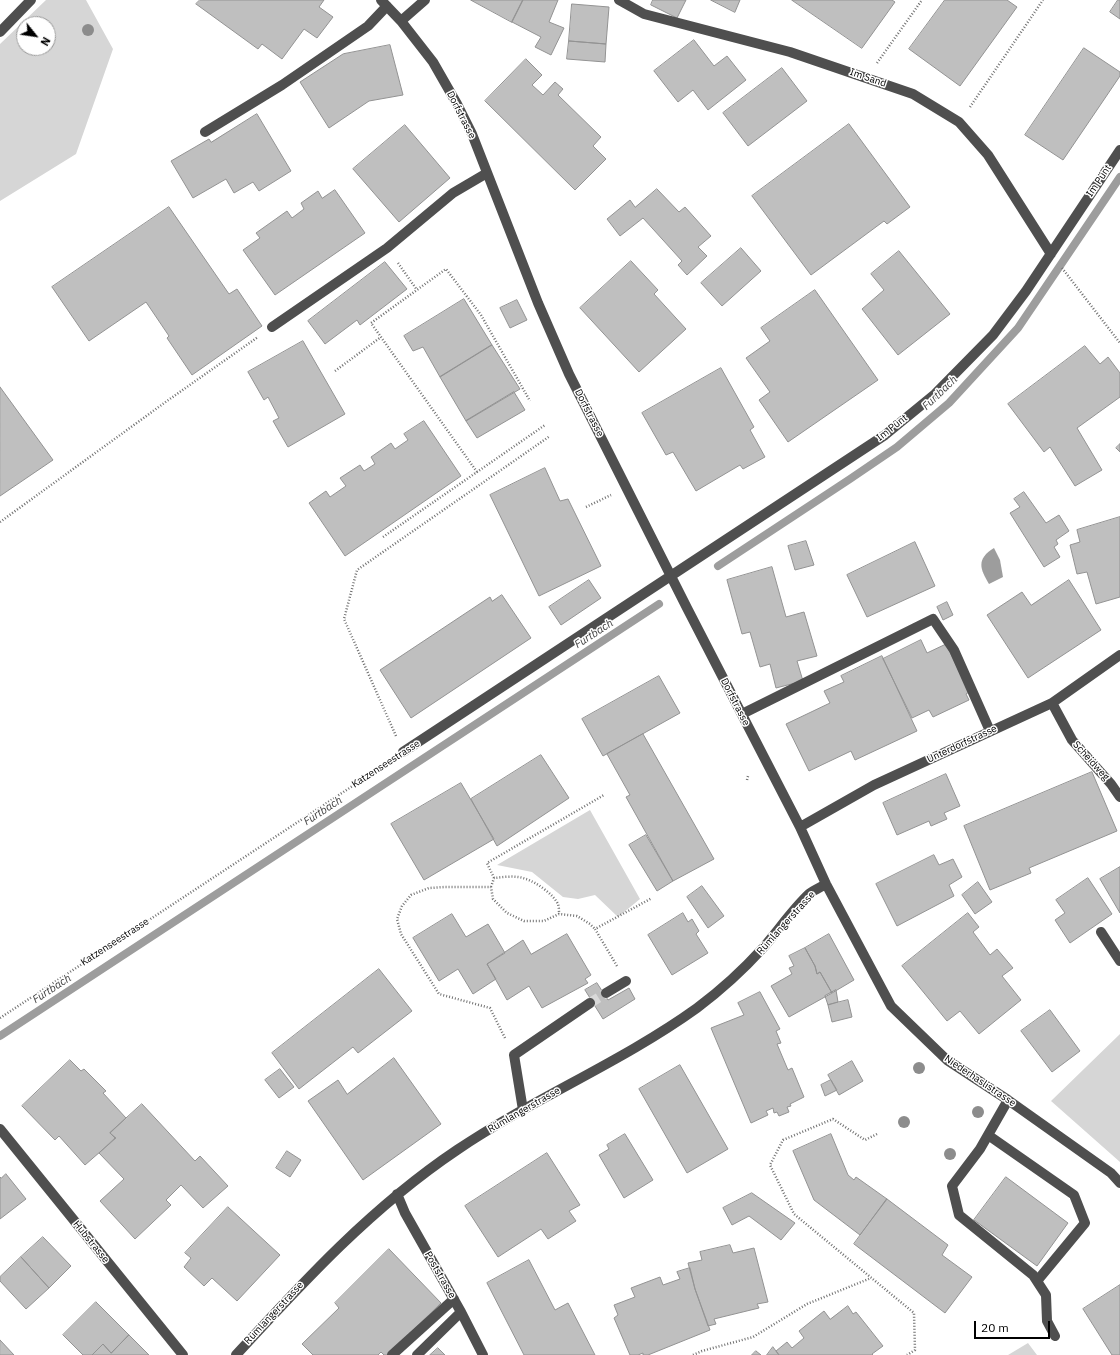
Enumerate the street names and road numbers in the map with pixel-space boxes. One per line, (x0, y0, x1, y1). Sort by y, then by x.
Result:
street label: Im Sand (848, 66, 888, 90)
street label: Dorfstrasse (444, 89, 478, 141)
street label: Im Pünt (1084, 163, 1114, 199)
street label: Dorfstrasse (572, 387, 606, 439)
street label: Im Pünt (874, 412, 910, 444)
street label: Dorfstrasse (718, 676, 752, 728)
street label: Unterdorfstrasse (925, 723, 999, 765)
street label: Katzenseestrasse (350, 737, 422, 791)
street label: Scheidweg (1070, 739, 1112, 783)
street label: Rümlangerstrasse (754, 889, 818, 957)
street label: Katzenseestrasse (79, 915, 151, 969)
street label: Niederhaslistrasse (942, 1053, 1018, 1109)
street label: Rümlangerstrasse (486, 1084, 562, 1136)
street label: Hubstrasse (70, 1218, 112, 1266)
street label: Poststrasse (422, 1249, 458, 1301)
street label: Rümlangerstrasse (242, 1279, 306, 1347)

